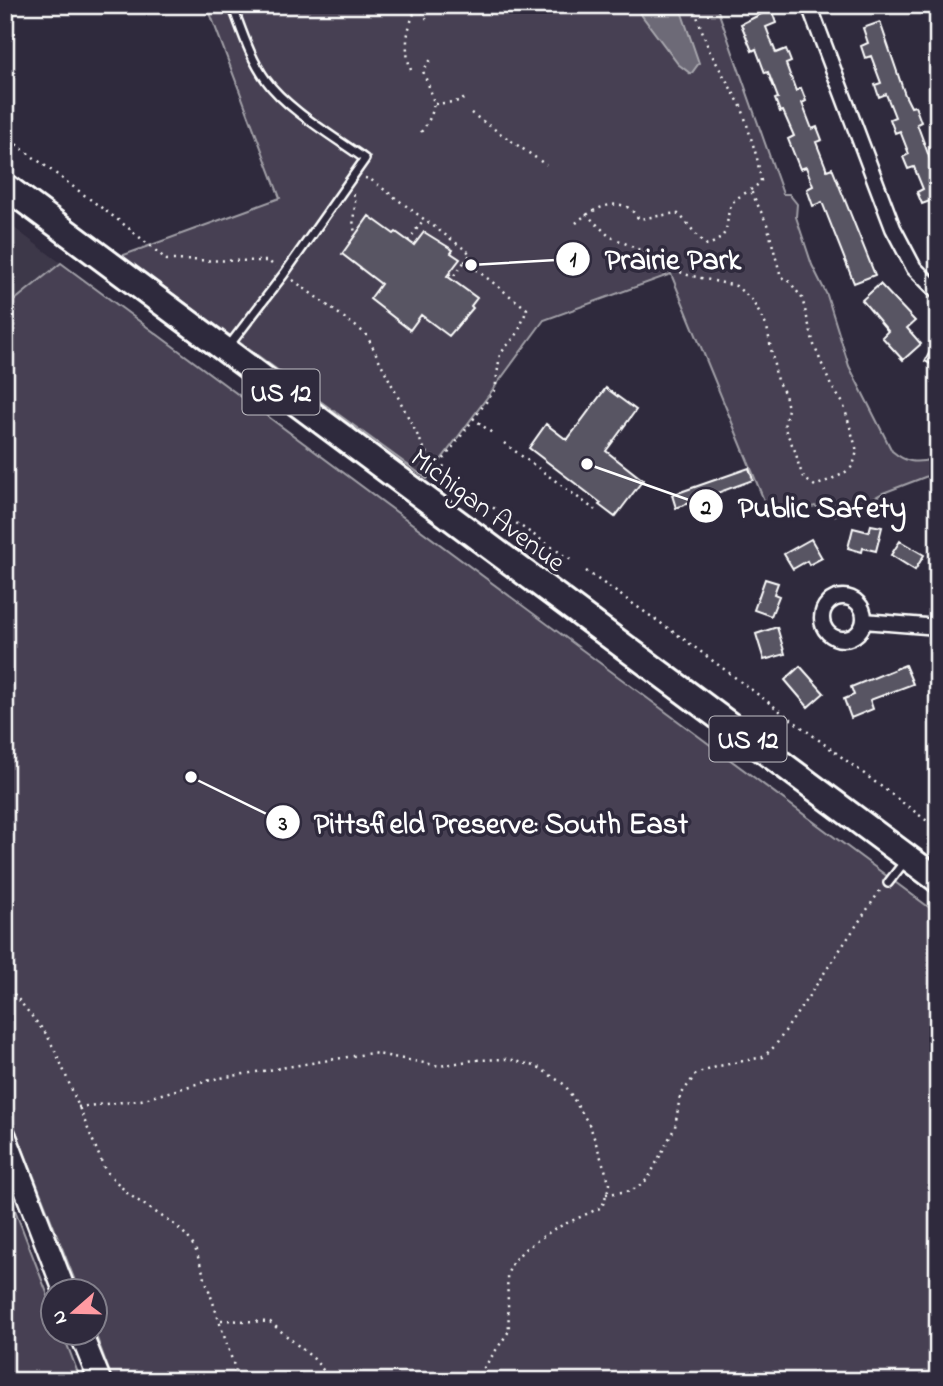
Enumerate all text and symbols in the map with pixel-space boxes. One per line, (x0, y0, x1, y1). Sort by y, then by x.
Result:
callout: Prairie Park (555, 233, 755, 284)
text: Prairie Park (605, 240, 742, 284)
text: 1 (570, 246, 577, 276)
road number: US 12 (243, 370, 320, 414)
street label: Michigan Avenue (401, 440, 573, 584)
callout: Public Safety (689, 481, 920, 532)
text: Public Safety (738, 488, 906, 532)
text: 2 (700, 494, 712, 524)
road number: US 12 (710, 716, 786, 762)
callout: Pittsfield Preserve: South East (265, 797, 702, 848)
text: Pittsfield Preserve: South East (314, 804, 689, 848)
text: 3 (278, 810, 288, 840)
north arrow (38, 1278, 108, 1348)
text: N (45, 1306, 75, 1328)

